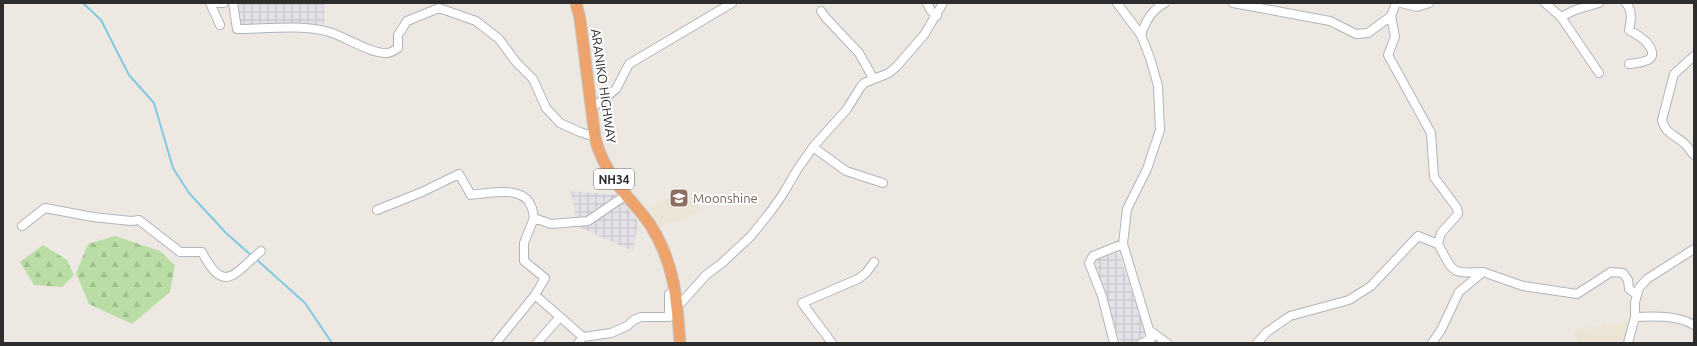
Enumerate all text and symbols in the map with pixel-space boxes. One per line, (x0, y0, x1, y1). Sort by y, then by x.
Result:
street label: ARANIKO HIGHWAY (589, 28, 619, 145)
road number: NH34 (594, 169, 634, 189)
school or university icon: Moonshine (668, 187, 690, 209)
place label: Moonshine (693, 191, 758, 205)

